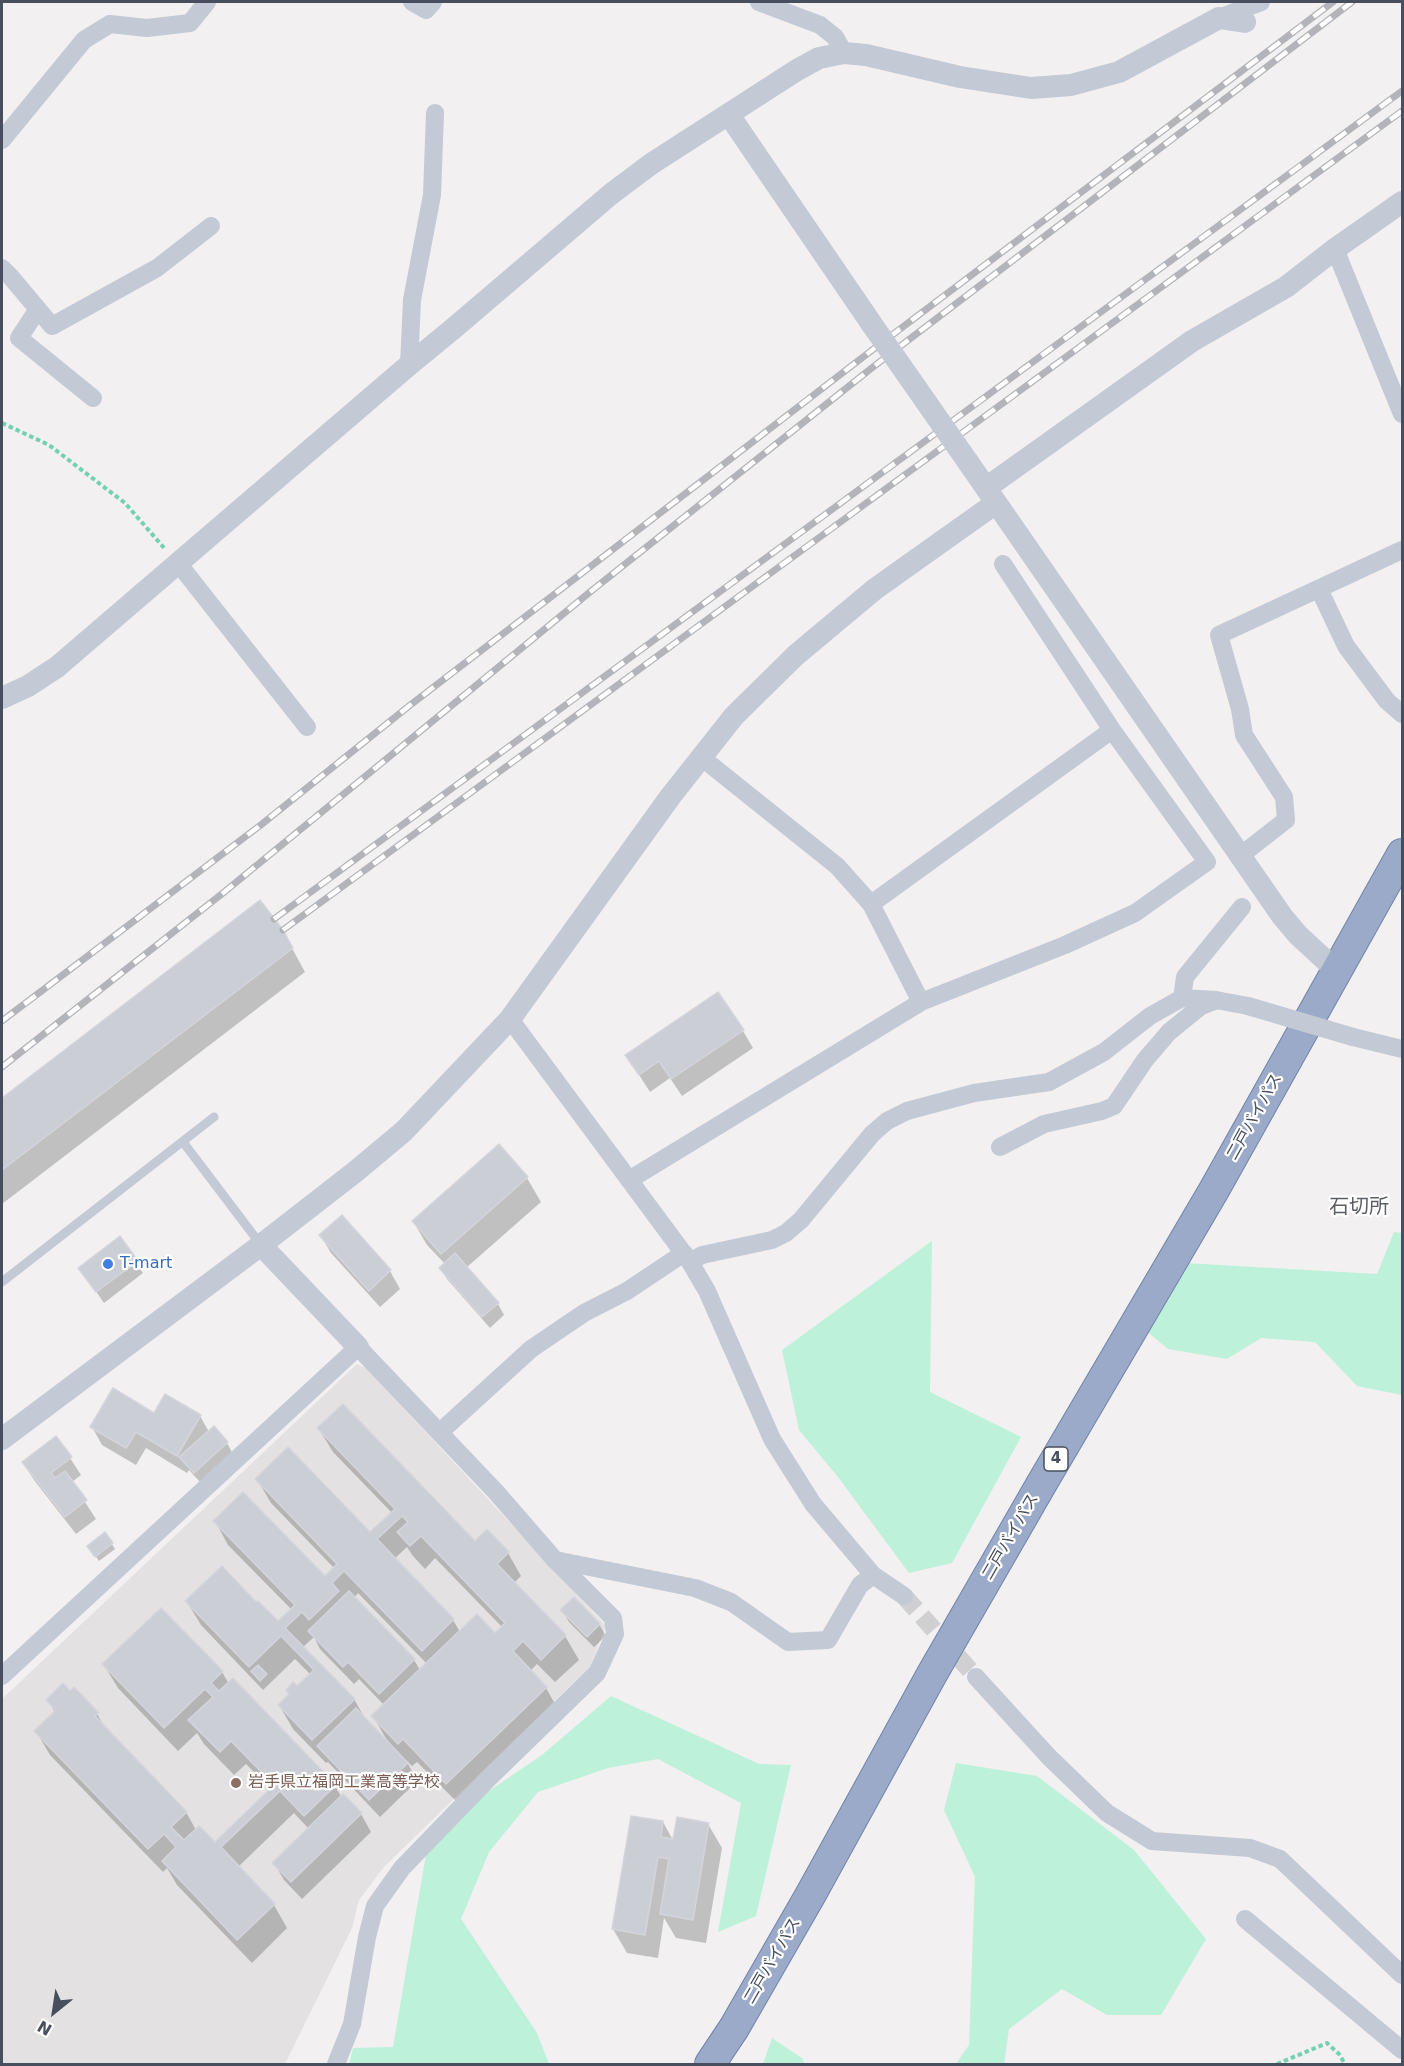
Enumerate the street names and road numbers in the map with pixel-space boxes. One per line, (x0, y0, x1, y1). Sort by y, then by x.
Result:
street label: 二戸バイパス (1223, 1070, 1287, 1164)
road number: 4 (1044, 1447, 1068, 1471)
street label: 二戸バイパス (979, 1491, 1043, 1583)
street label: 二戸バイパス (741, 1915, 805, 2007)

